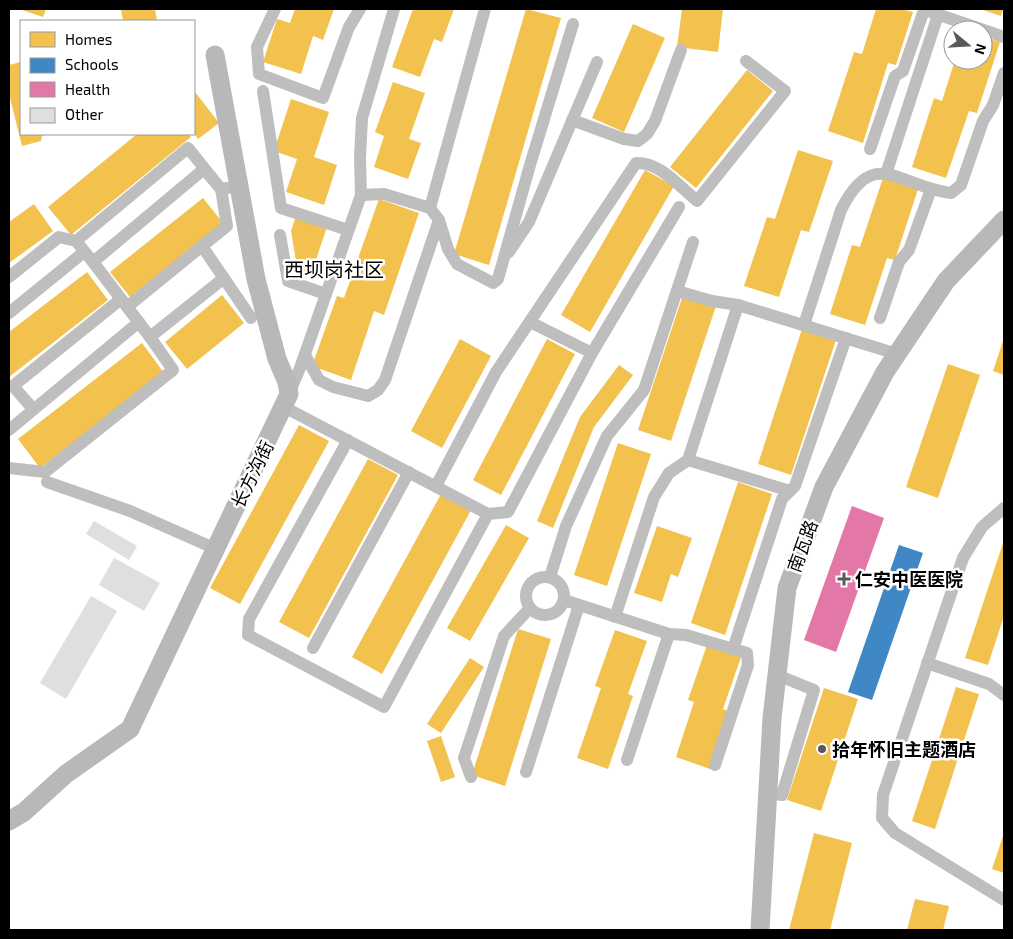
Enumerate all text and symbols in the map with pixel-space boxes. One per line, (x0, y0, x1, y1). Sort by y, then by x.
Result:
legend (20, 20, 195, 135)
north arrow (943, 20, 993, 70)
text: Homes (65, 30, 112, 48)
text: N (971, 42, 990, 57)
text: Schools (65, 55, 119, 73)
text: Health (65, 80, 110, 98)
text: Other (65, 105, 104, 123)
district label: 西坝岗社区 (284, 257, 384, 281)
street label: 长方沟街 (226, 437, 278, 511)
street label: 南瓦路 (782, 517, 822, 575)
place label: 仁安中医医院 (855, 568, 963, 590)
marker: 仁安中医医院 (837, 572, 851, 586)
place label: 拾年怀旧主题酒店 (832, 738, 976, 760)
marker: 拾年怀旧主题酒店 (816, 743, 828, 755)

